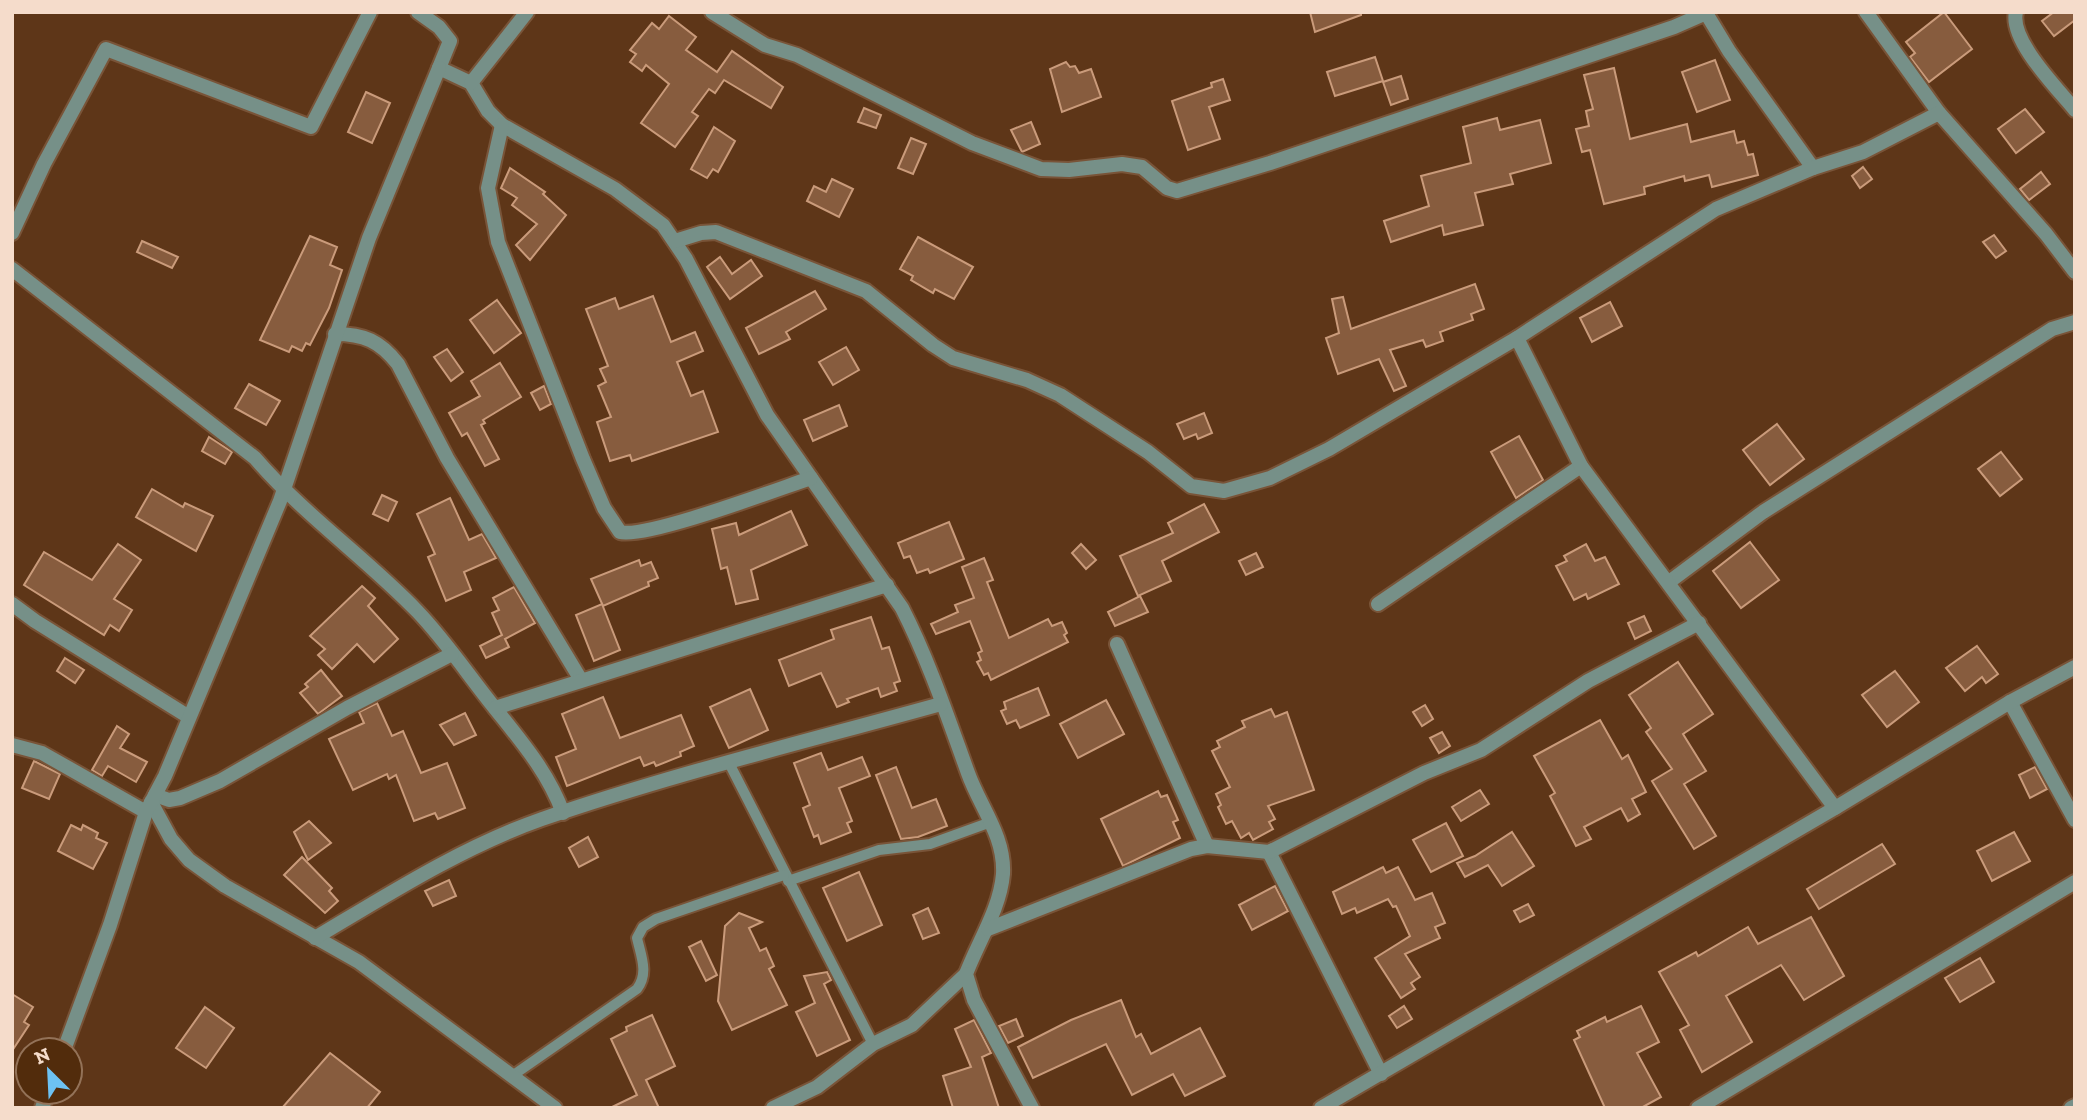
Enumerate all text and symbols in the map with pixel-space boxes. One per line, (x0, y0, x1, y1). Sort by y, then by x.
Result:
north arrow (14, 1036, 84, 1106)
text: N (31, 1042, 54, 1069)

